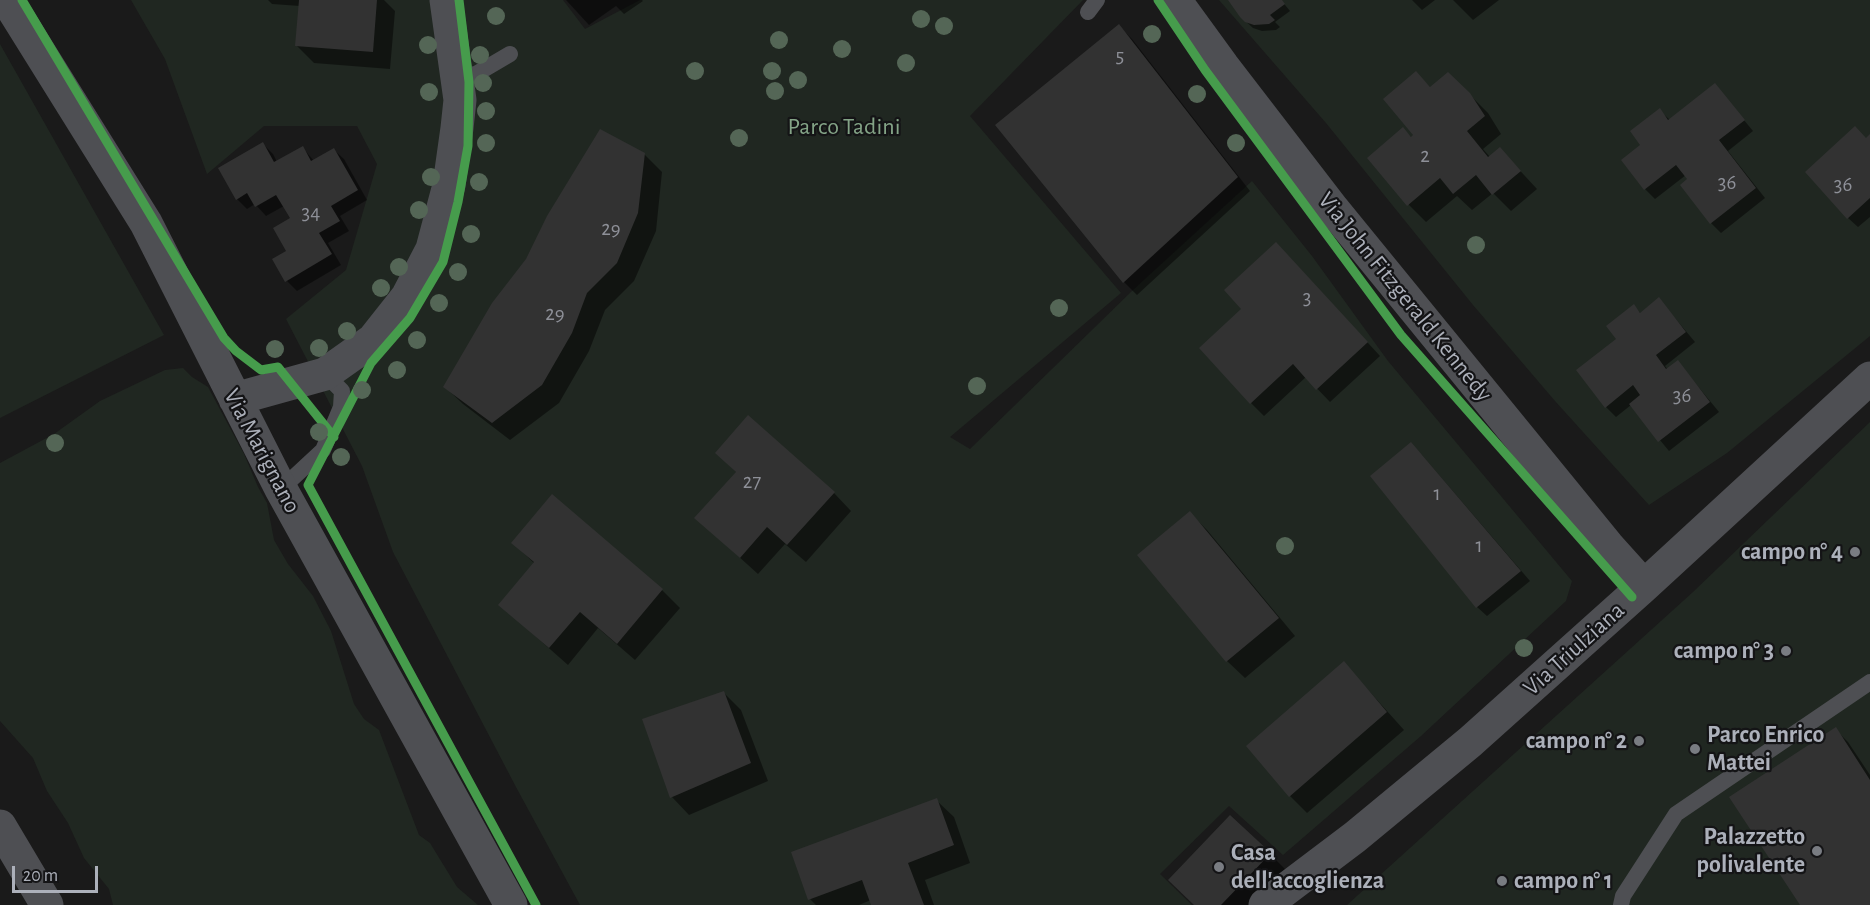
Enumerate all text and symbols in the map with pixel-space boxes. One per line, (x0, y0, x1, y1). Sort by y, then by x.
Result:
house number: 5 (1116, 43, 1124, 69)
park label: Parco Tadini (787, 113, 901, 141)
house number: 2 (1420, 143, 1430, 169)
house number: 36 (1718, 170, 1736, 196)
house number: 36 (1834, 172, 1852, 198)
street label: Via John Fitzgerald Kennedy (1312, 187, 1498, 407)
house number: 34 (302, 200, 320, 226)
house number: 29 (601, 216, 621, 242)
house number: 3 (1303, 285, 1311, 311)
house number: 29 (545, 301, 565, 327)
house number: 36 (1673, 383, 1691, 409)
street label: Via Marignano (217, 384, 307, 518)
house number: 27 (743, 469, 761, 495)
house number: 1 (1433, 481, 1441, 507)
house number: 1 (1475, 533, 1483, 559)
place label: campo n° 4 (1741, 538, 1843, 566)
marker: campo n° 4 (1848, 545, 1862, 559)
street label: Via Triulziana (1517, 596, 1631, 702)
place label: campo n° 3 (1674, 637, 1774, 665)
marker: campo n° 3 (1779, 644, 1793, 658)
place label: Parco Enrico Mattei (1707, 721, 1824, 777)
place label: campo n° 2 (1526, 727, 1627, 755)
marker: campo n° 2 (1632, 734, 1646, 748)
marker: Parco Enrico Mattei (1688, 742, 1702, 756)
place label: Palazzetto polivalente (1697, 823, 1805, 879)
place label: Casa dell'accoglienza (1231, 839, 1384, 895)
marker: Palazzetto polivalente (1810, 844, 1824, 858)
scale bar (15, 854, 100, 892)
marker: Casa dell'accoglienza (1212, 860, 1226, 874)
text: 20 m (23, 867, 58, 885)
place label: campo n° 1 (1514, 867, 1613, 895)
marker: campo n° 1 (1495, 874, 1509, 888)

